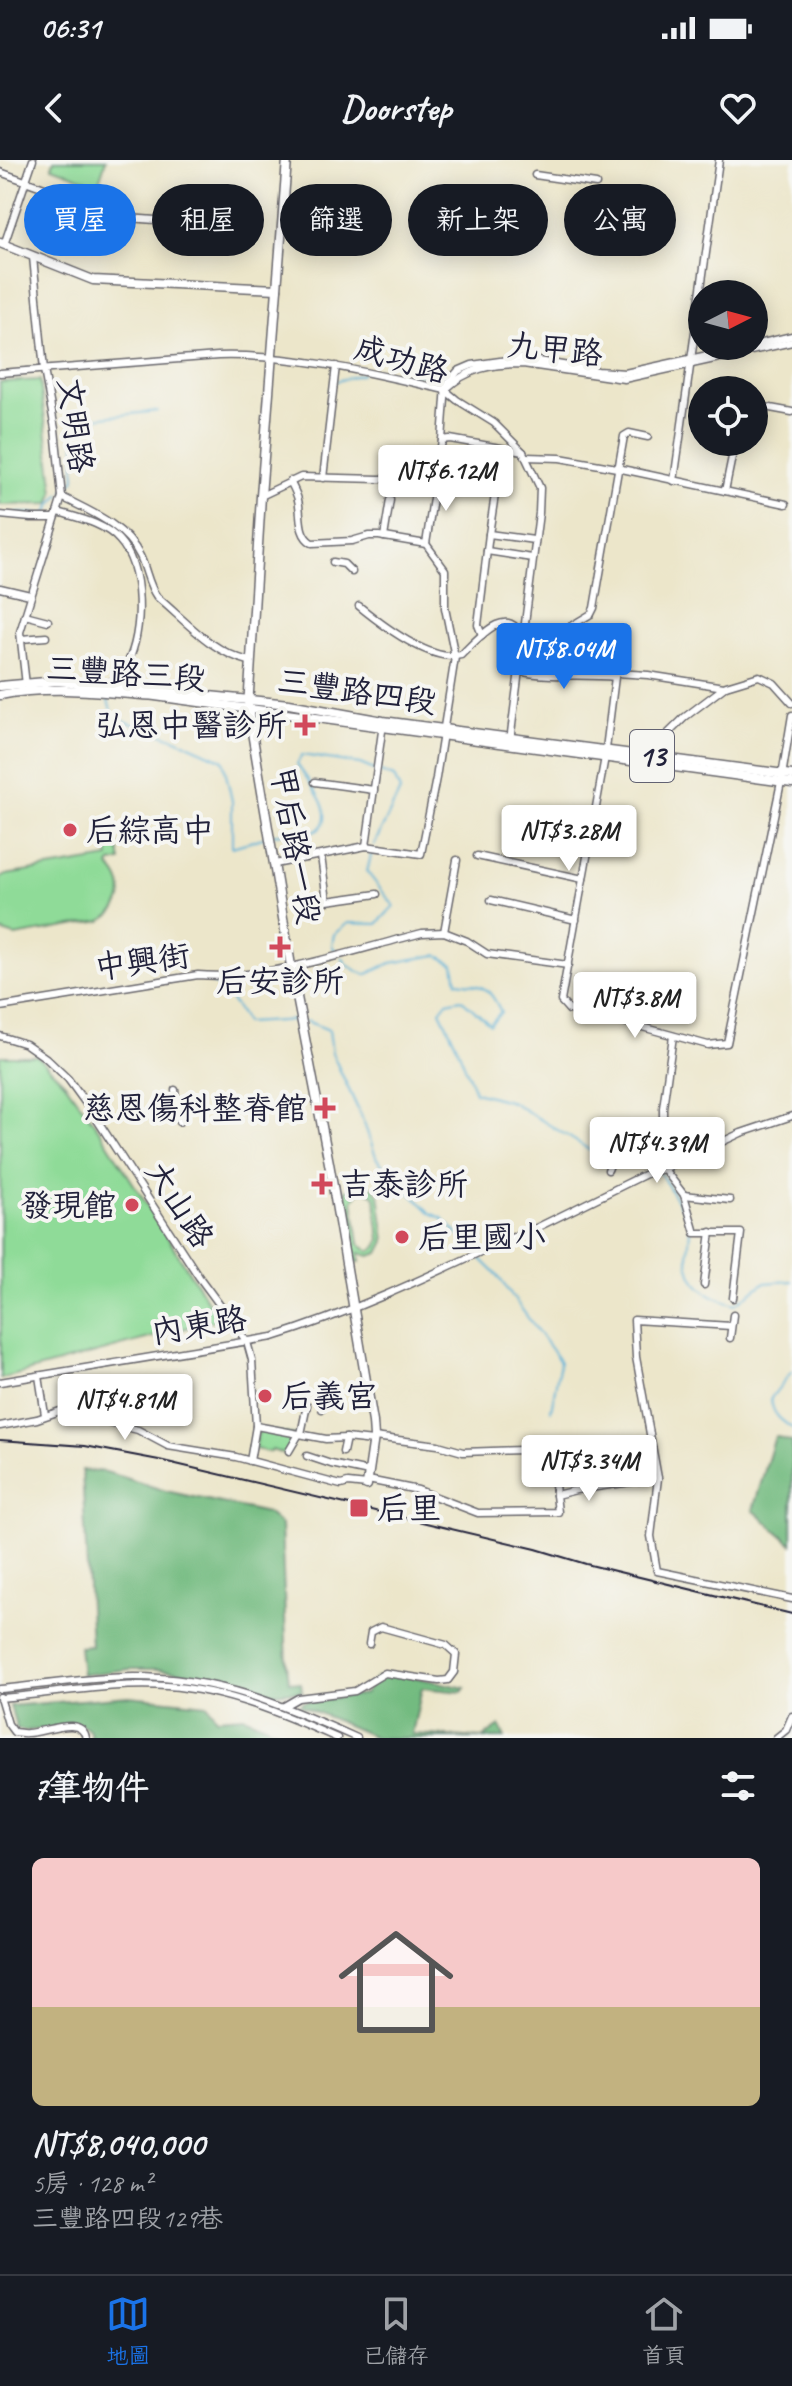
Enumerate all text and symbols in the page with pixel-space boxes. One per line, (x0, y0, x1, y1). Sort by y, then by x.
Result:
text: 06:31 (40, 9, 101, 47)
text: Doorstep (341, 85, 451, 131)
icon: back (32, 86, 76, 130)
icon: heart (716, 86, 760, 130)
chip: 買屋 (24, 184, 136, 256)
chip: 租屋 (152, 184, 264, 256)
chip: 篩選 (280, 184, 392, 256)
chip: 新上架 (408, 184, 548, 256)
chip: 公寓 (564, 184, 676, 256)
north arrow (688, 280, 768, 360)
map controls (688, 280, 768, 456)
street label: 九甲路 (505, 324, 605, 375)
street label: 成功路 (350, 327, 454, 392)
street label: 文明路 (49, 375, 102, 475)
button: locate (688, 376, 768, 456)
pin: NT$6.12M (363, 445, 529, 513)
text: NT$6.12M (396, 454, 496, 487)
pin: NT$8.04M (481, 623, 647, 691)
text: NT$8.04M (515, 632, 613, 665)
street label: 三豐路三段 (45, 647, 207, 700)
street label: 三豐路四段 (275, 660, 439, 723)
place label: 弘恩中醫診所 (95, 705, 287, 746)
marker: 弘恩中醫診所 (294, 714, 316, 736)
road number: 13 (630, 730, 674, 782)
street label: 甲后路一段 (261, 763, 330, 927)
pin: NT$3.28M (486, 805, 652, 873)
place label: 后綜高中 (86, 810, 214, 851)
text: NT$3.28M (520, 814, 618, 847)
marker: 后綜高中 (61, 821, 79, 839)
street label: 中興街 (92, 935, 192, 988)
marker: 后安診所 (269, 936, 291, 958)
place label: 后安診所 (216, 961, 344, 1002)
pin: NT$3.8M (561, 972, 709, 1040)
text: NT$3.8M (591, 981, 679, 1014)
place label: 慈恩傷科整脊館 (83, 1088, 307, 1129)
marker: 慈恩傷科整脊館 (314, 1097, 336, 1119)
pin: NT$4.39M (574, 1117, 740, 1185)
text: NT$4.39M (608, 1126, 706, 1159)
street label: 大山路 (136, 1153, 223, 1256)
place label: 吉泰診所 (340, 1164, 468, 1205)
marker: 吉泰診所 (311, 1173, 333, 1195)
place label: 發現館 (20, 1185, 116, 1226)
marker: 發現館 (123, 1196, 141, 1214)
place label: 后里國小 (418, 1217, 546, 1258)
marker: 后里國小 (393, 1228, 411, 1246)
street label: 內東路 (148, 1298, 250, 1353)
pin: NT$4.81M (42, 1374, 208, 1442)
place label: 后義宮 (281, 1376, 377, 1417)
text: NT$4.81M (76, 1383, 174, 1416)
marker: 后義宮 (256, 1387, 274, 1405)
pin: NT$3.34M (506, 1435, 672, 1503)
text: NT$3.34M (540, 1444, 638, 1477)
place label: 后里 (377, 1488, 441, 1529)
marker: 后里 (348, 1497, 370, 1519)
icon: filters (716, 1764, 760, 1808)
text: 7筆物件 (32, 1766, 149, 1809)
icon: home (324, 1910, 468, 2054)
text: NT$8,040,000 (32, 2122, 204, 2165)
text: 5房 · 128 m² (32, 2167, 151, 2200)
text: 三豐路四段129巷 (32, 2202, 223, 2235)
tab: 地圖 (106, 2292, 150, 2370)
tab: 已儲存 (363, 2292, 429, 2370)
tab: 首頁 (642, 2292, 686, 2370)

